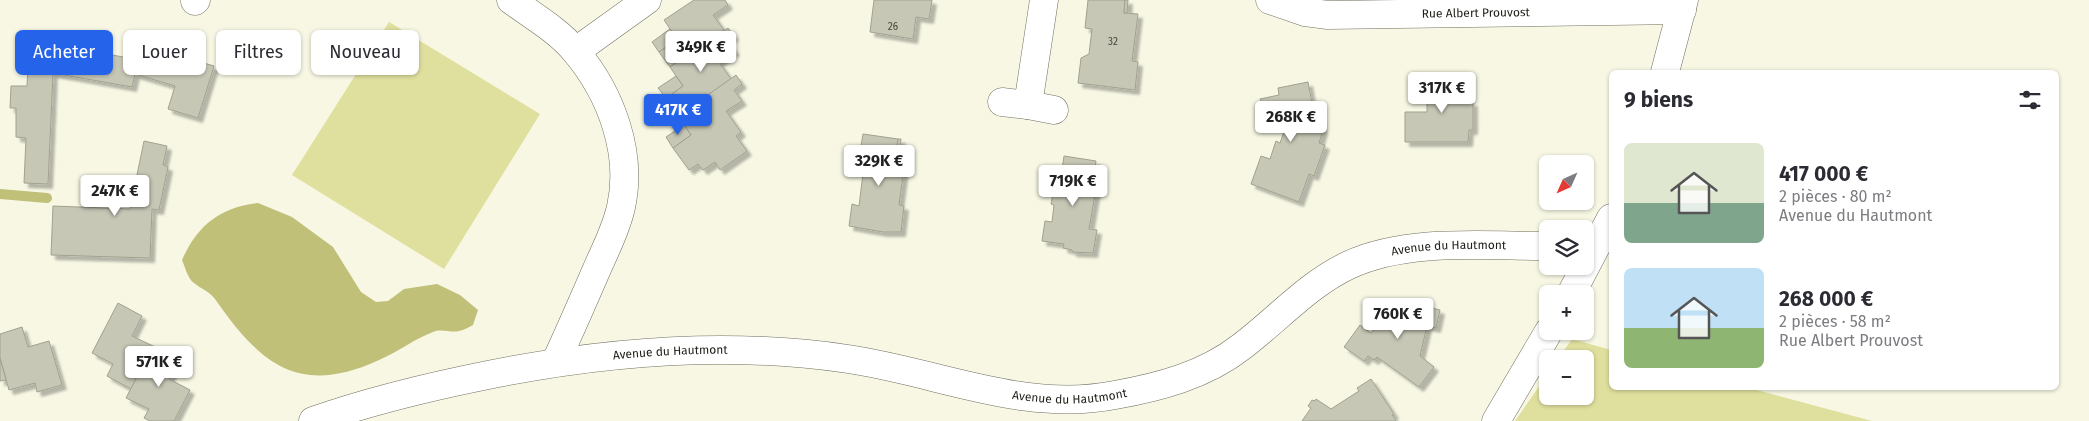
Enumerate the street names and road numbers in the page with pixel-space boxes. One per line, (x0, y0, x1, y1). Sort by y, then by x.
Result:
street label: Rue Albert Prouvost (1422, 5, 1531, 21)
street label: Avenue du Hautmont (1390, 238, 1507, 258)
street label: Avenue du Hautmont (612, 343, 728, 363)
street label: Avenue du Hautmont (1011, 386, 1129, 407)

